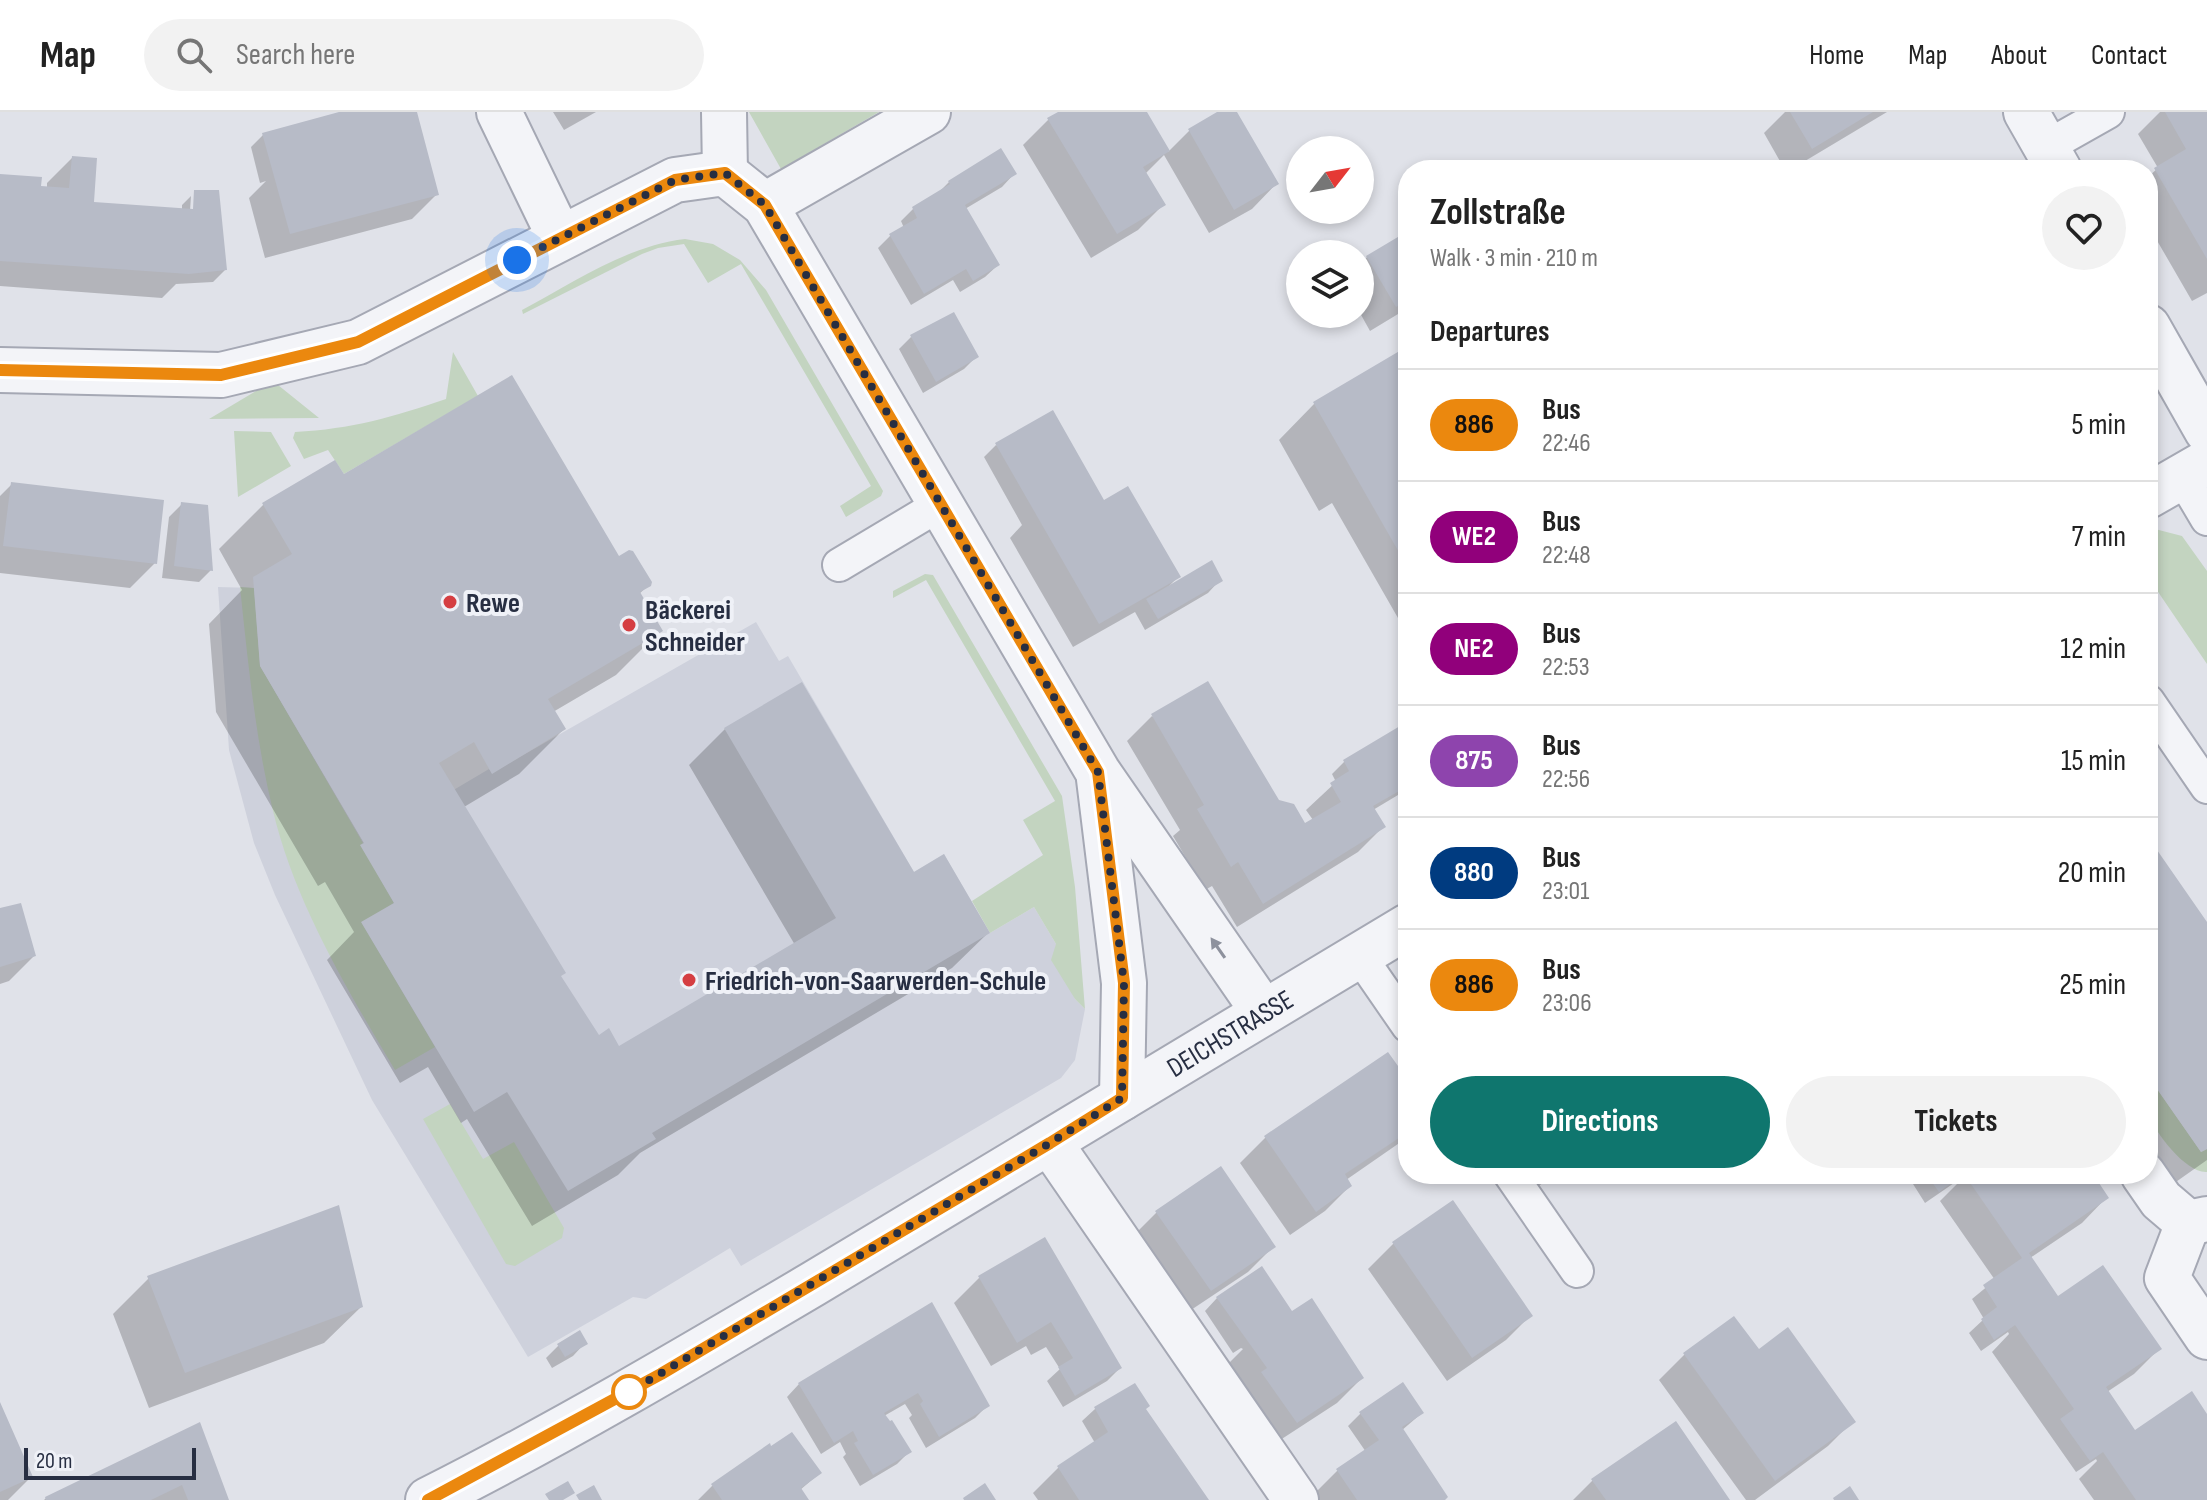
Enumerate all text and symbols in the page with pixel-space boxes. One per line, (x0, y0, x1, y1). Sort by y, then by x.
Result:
search box (144, 19, 704, 91)
text: Map (40, 33, 96, 78)
icon: search (172, 33, 216, 77)
text: Search here (236, 37, 355, 73)
text: Home (1809, 39, 1864, 72)
text: Map (1908, 39, 1947, 72)
text: About (1991, 39, 2047, 72)
text: Contact (2091, 39, 2167, 72)
north arrow (1286, 136, 1374, 224)
map controls (1286, 136, 1374, 328)
button: heart (2042, 186, 2126, 270)
text: Zollstraße (1430, 190, 1566, 235)
your location (497, 240, 537, 280)
button: layers (1286, 240, 1374, 328)
text: Walk · 3 min · 210 m (1430, 243, 1598, 274)
text: Departures (1430, 314, 1550, 350)
text: Bus (1542, 392, 1581, 428)
text: 5 min (2072, 407, 2126, 443)
text: 886 (1454, 408, 1494, 441)
text: 22:46 (1542, 428, 1591, 459)
text: Bus (1542, 504, 1581, 540)
text: 7 min (2072, 519, 2126, 555)
text: WE2 (1452, 520, 1496, 553)
text: 22:48 (1542, 540, 1591, 571)
place label: Rewe (466, 587, 520, 620)
marker: Rewe (441, 593, 459, 611)
place label: Bäckerei Schneider (645, 594, 745, 659)
marker: Bäckerei Schneider (620, 616, 638, 634)
text: Bus (1542, 616, 1581, 652)
text: 12 min (2060, 631, 2126, 667)
text: NE2 (1454, 632, 1494, 665)
text: 22:53 (1542, 652, 1590, 683)
text: Bus (1542, 728, 1581, 764)
text: 15 min (2061, 743, 2126, 779)
text: 875 (1455, 744, 1493, 777)
text: 22:56 (1542, 764, 1590, 795)
text: Bus (1542, 840, 1581, 876)
text: 20 min (2058, 855, 2126, 891)
text: 880 (1454, 856, 1494, 889)
text: 23:01 (1542, 876, 1589, 907)
one-way arrow (1211, 937, 1226, 958)
text: Bus (1542, 952, 1581, 988)
place label: Friedrich-von-Saarwerden-Schule (705, 965, 1046, 998)
text: 25 min (2059, 967, 2126, 1003)
text: 886 (1454, 968, 1494, 1001)
marker: Friedrich-von-Saarwerden-Schule (680, 971, 698, 989)
street label: DEICHSTRASSE (1161, 983, 1300, 1085)
text: 23:06 (1542, 988, 1592, 1019)
button: Directions (1430, 1076, 1770, 1168)
button: Tickets (1786, 1076, 2126, 1168)
unlabelled marker (612, 1375, 646, 1409)
scale bar (24, 1444, 196, 1480)
text: 20 m (36, 1448, 73, 1475)

